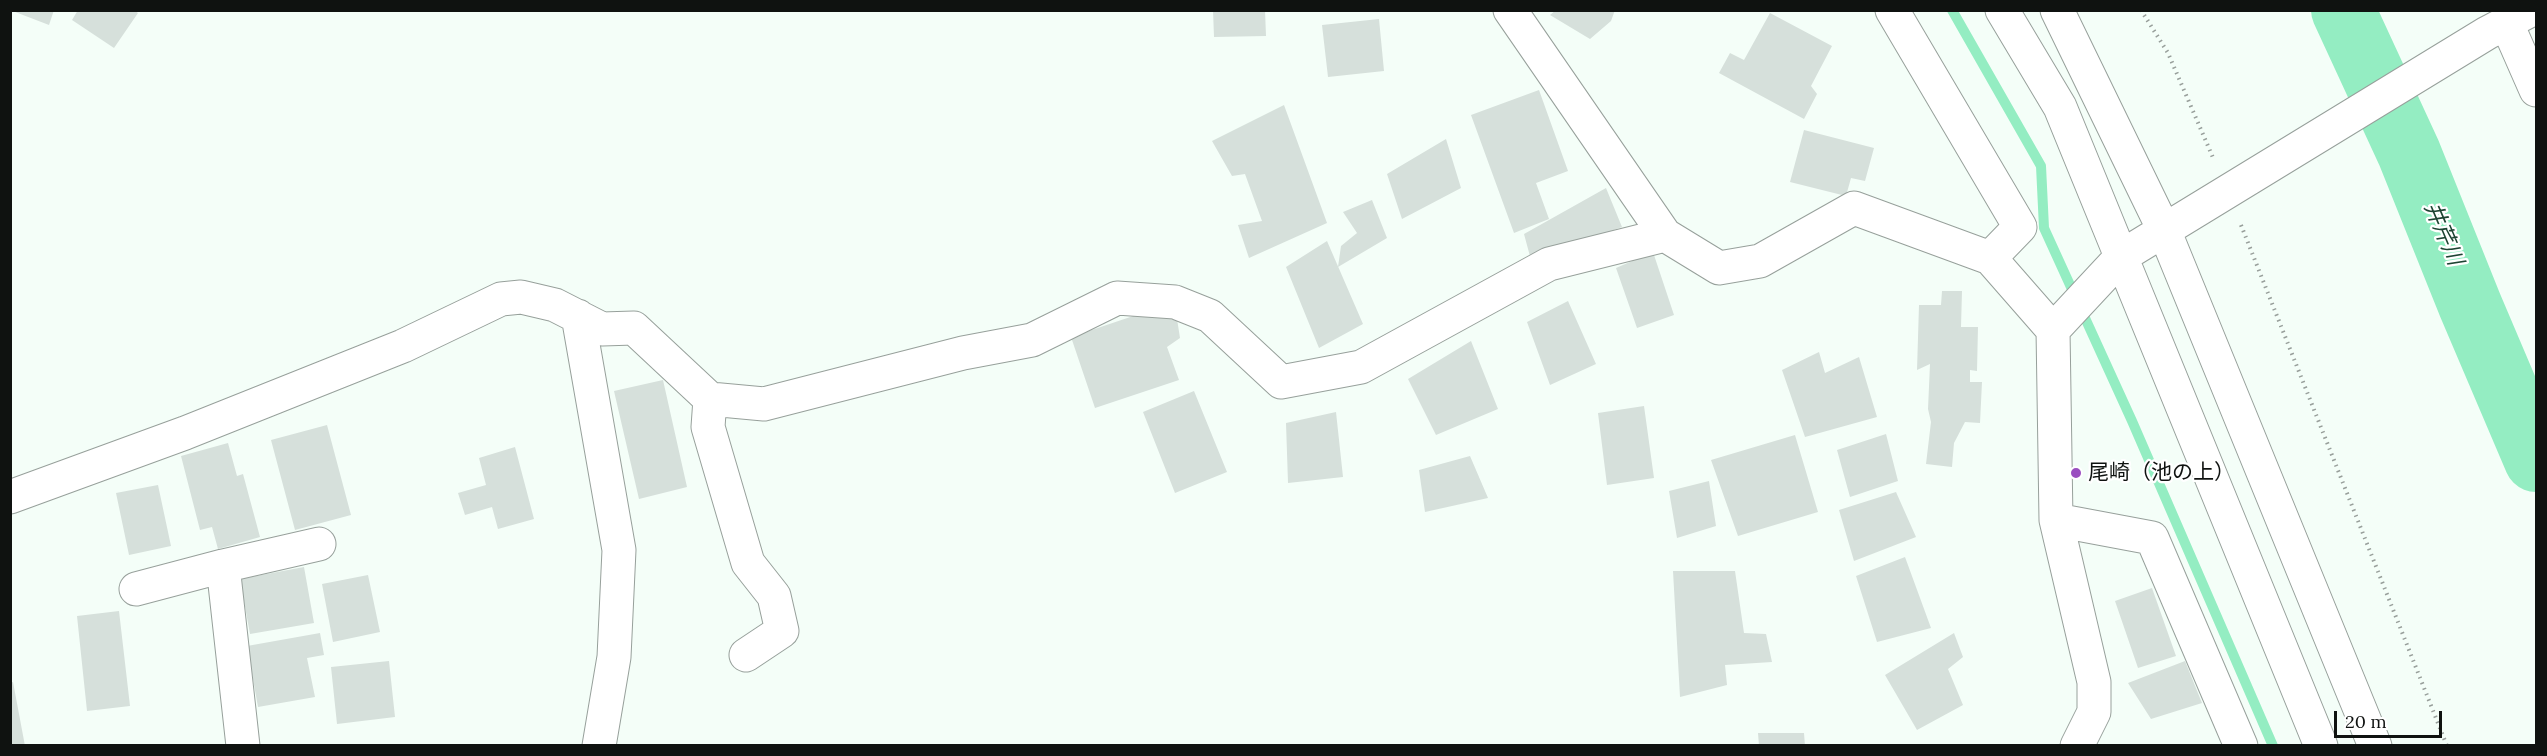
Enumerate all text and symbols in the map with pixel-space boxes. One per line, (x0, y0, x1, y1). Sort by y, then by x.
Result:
water label: 井芹川 (2418, 198, 2468, 270)
place label: 尾崎（池の上） (2088, 460, 2235, 486)
marker: 尾崎（池の上） (2069, 466, 2083, 480)
scale bar (2337, 699, 2445, 737)
text: 20 m (2345, 710, 2387, 733)

